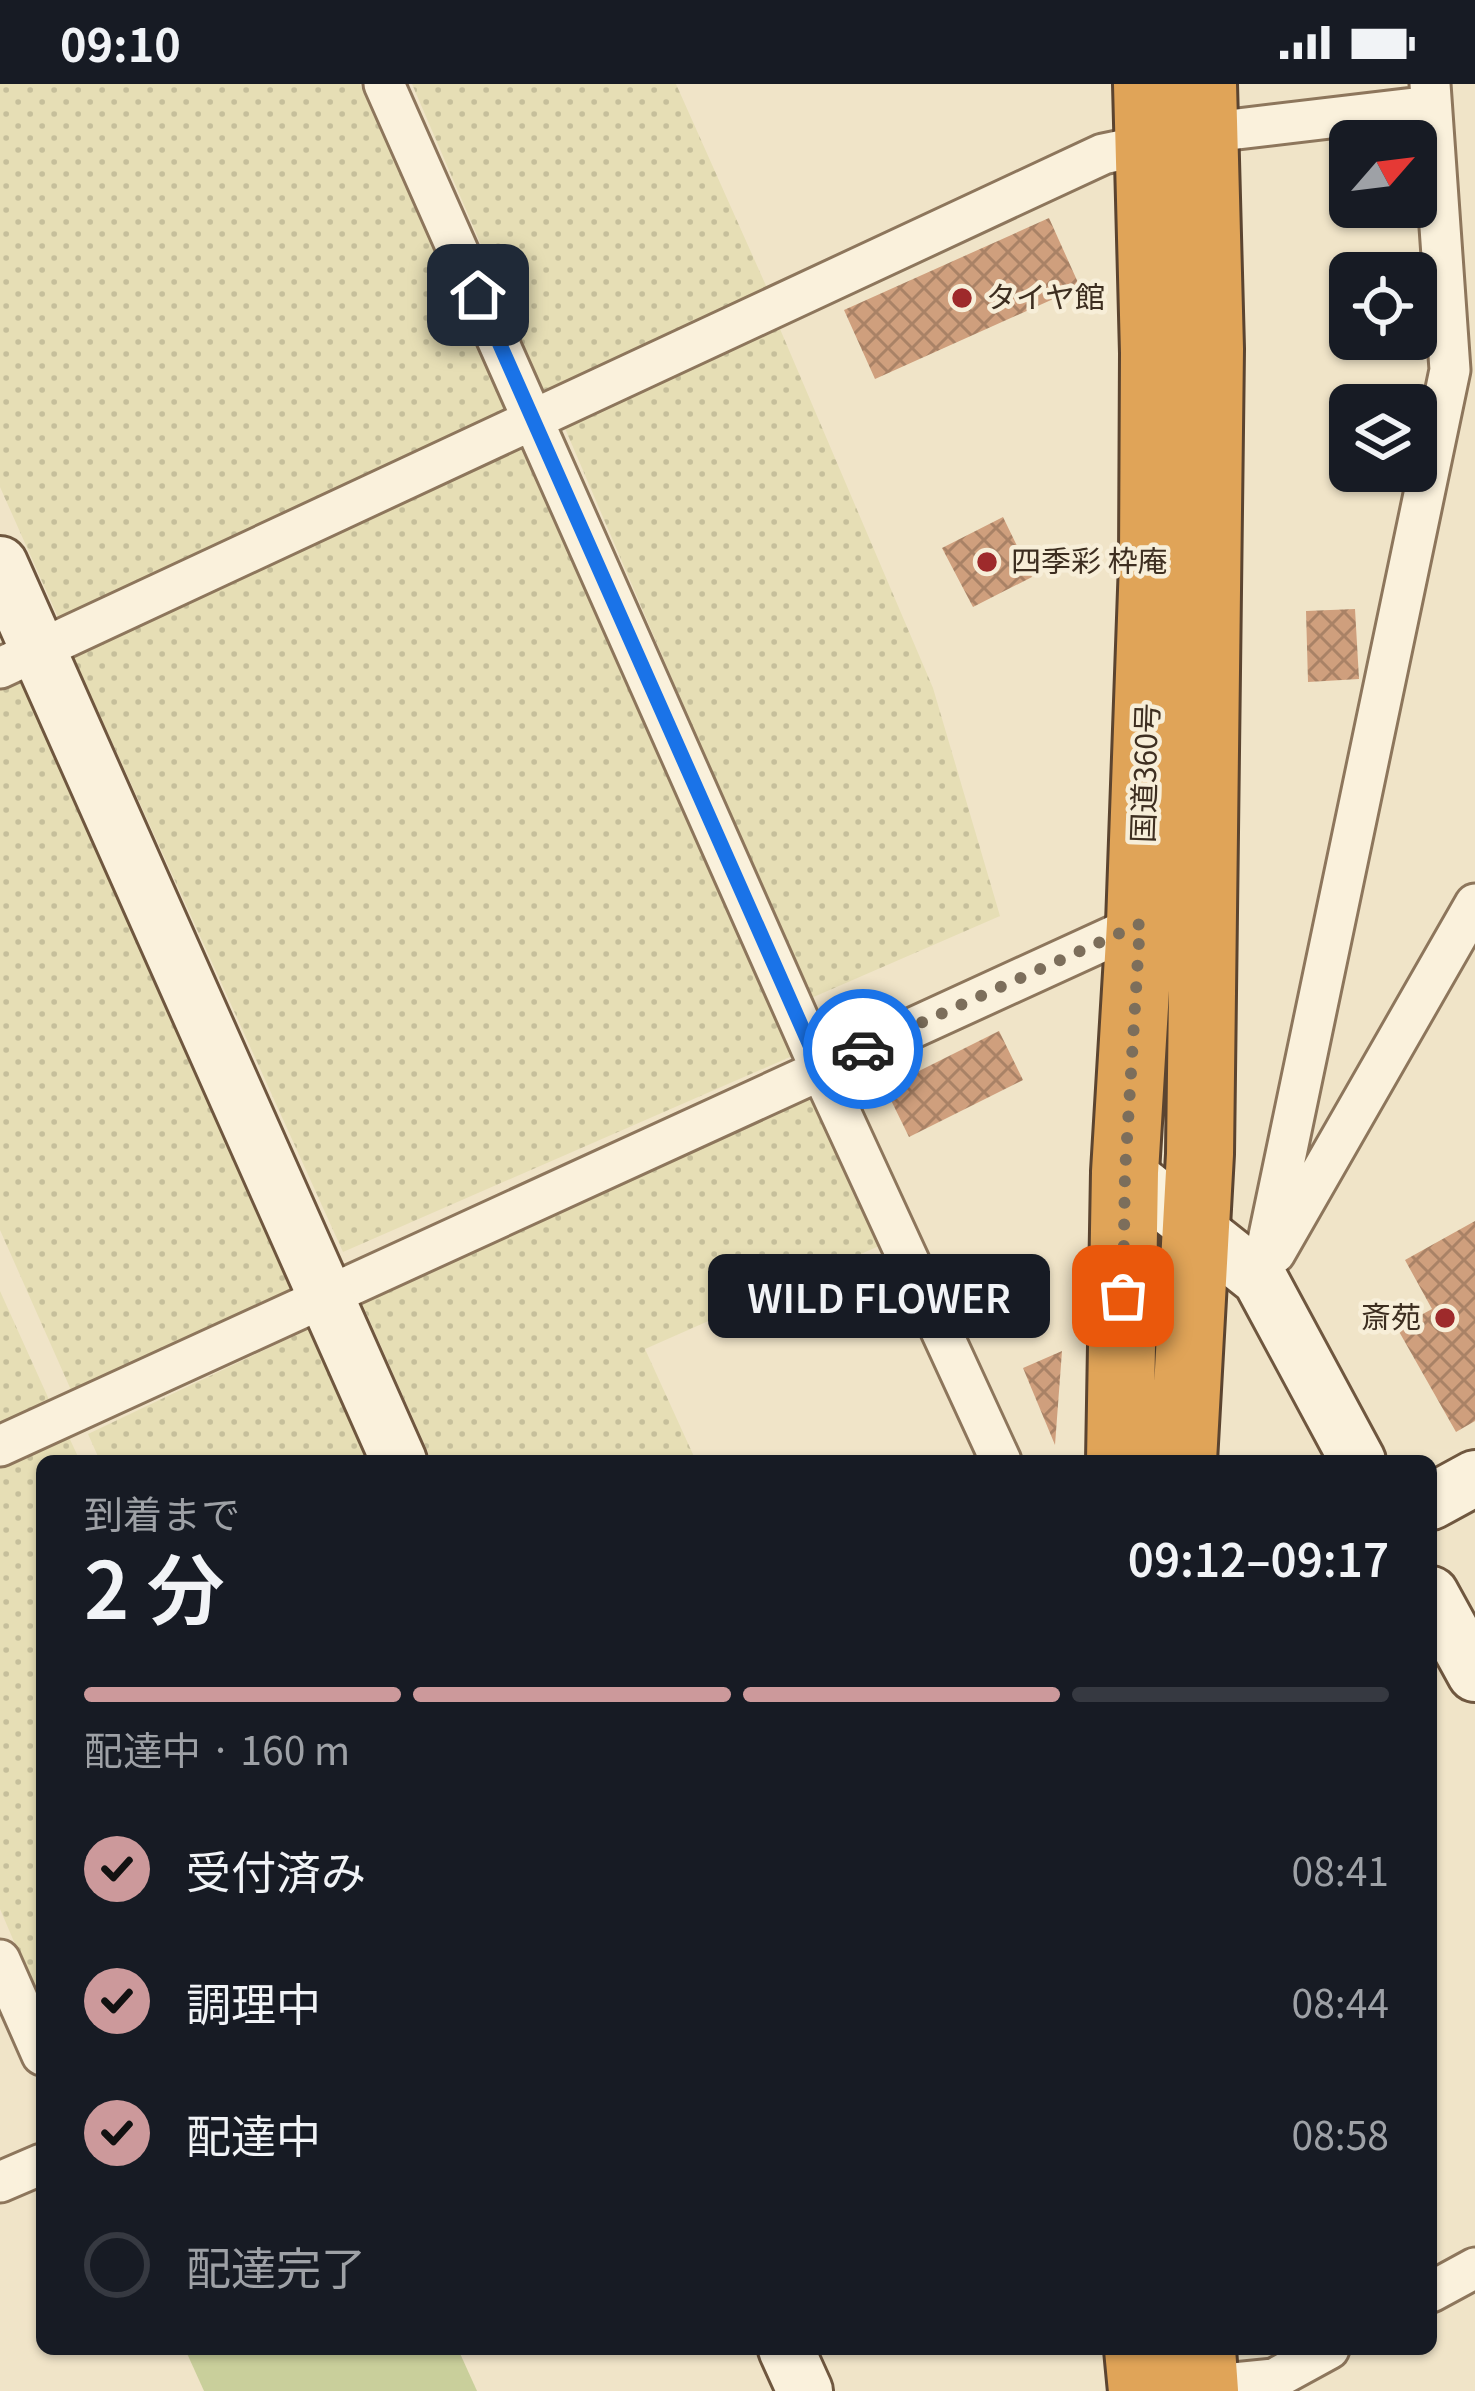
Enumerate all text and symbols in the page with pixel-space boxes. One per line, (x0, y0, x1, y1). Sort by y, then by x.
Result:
text: 09:10 (60, 10, 181, 75)
north arrow (1329, 120, 1437, 228)
map controls (1329, 120, 1437, 492)
pin (427, 244, 529, 346)
button: locate (1329, 252, 1437, 360)
icon: home (445, 262, 511, 328)
place label: タイヤ館 (986, 273, 1105, 317)
marker: タイヤ館 (949, 285, 975, 311)
button: layers (1329, 384, 1437, 492)
place label: 四季彩 枠庵 (1011, 537, 1168, 581)
marker: 四季彩 枠庵 (974, 549, 1000, 575)
street label: 国道360号 (1119, 702, 1167, 844)
courier (803, 989, 923, 1109)
icon: car (830, 1016, 896, 1082)
pin (1072, 1245, 1174, 1347)
callout: WILD FLOWER (709, 1254, 1051, 1338)
icon: bag (1090, 1263, 1156, 1329)
text: WILD FLOWER (747, 1268, 1011, 1324)
place label: 斎苑 (1361, 1293, 1421, 1337)
marker: 斎苑 (1432, 1305, 1458, 1331)
text: 到着まで (84, 1484, 240, 1540)
text: 09:12–09:17 (1128, 1525, 1389, 1590)
text: 2 分 (84, 1529, 225, 1641)
text: 配達中 · 160 m (84, 1720, 350, 1776)
icon: check (84, 1836, 150, 1902)
text: 受付済み (186, 1837, 366, 1902)
text: 08:41 (1292, 1841, 1389, 1897)
icon: check (84, 1968, 150, 2034)
text: 調理中 (186, 1969, 321, 2034)
text: 08:44 (1292, 1973, 1389, 2029)
icon: check (84, 2100, 150, 2166)
text: 配達中 (186, 2101, 321, 2166)
text: 08:58 (1292, 2105, 1389, 2161)
text: 配達完了 (186, 2233, 366, 2298)

